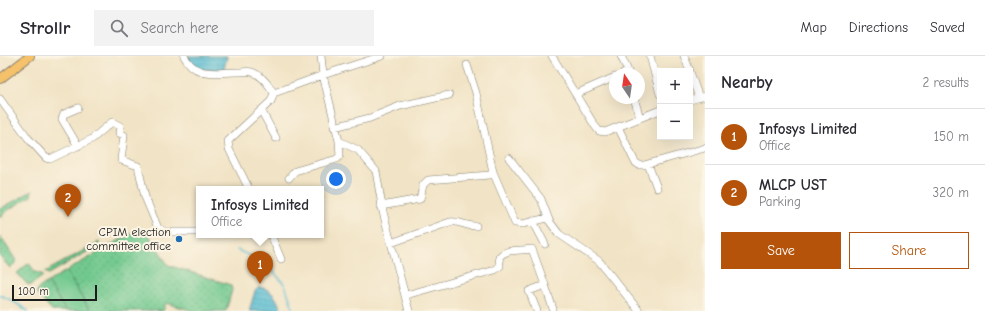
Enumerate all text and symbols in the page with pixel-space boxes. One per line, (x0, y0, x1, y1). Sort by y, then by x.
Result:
search box (94, 10, 374, 46)
text: Strollr (20, 17, 70, 39)
icon: search (108, 17, 130, 39)
text: Search here (140, 19, 219, 37)
text: Map (800, 19, 827, 36)
text: Directions (849, 19, 908, 36)
text: Saved (930, 19, 965, 36)
north arrow (609, 68, 645, 104)
map controls (657, 68, 693, 140)
button: + (657, 68, 693, 104)
text: Nearby (721, 73, 772, 92)
text: 2 results (922, 75, 969, 90)
button: − (657, 104, 693, 140)
text: Infosys Limited (759, 120, 857, 138)
text: 1 (731, 129, 737, 144)
text: 150 m (934, 129, 969, 144)
text: Office (759, 138, 790, 153)
your location (326, 169, 346, 189)
text: MLCP UST (759, 176, 827, 194)
pin: 2 (55, 184, 81, 217)
text: 2 (731, 185, 737, 200)
text: 320 m (933, 185, 969, 200)
popup (196, 186, 324, 238)
text: Parking (759, 194, 801, 209)
text: Infosys Limited (211, 196, 309, 214)
text: Office (211, 214, 242, 229)
place label: CPIM election committee office (86, 225, 171, 253)
button: Save (721, 232, 841, 269)
button: Share (849, 232, 969, 269)
marker: CPIM election committee office (174, 234, 184, 244)
pin: 1 (247, 251, 273, 284)
scale bar (12, 283, 97, 302)
text: 100 m (18, 285, 49, 298)

